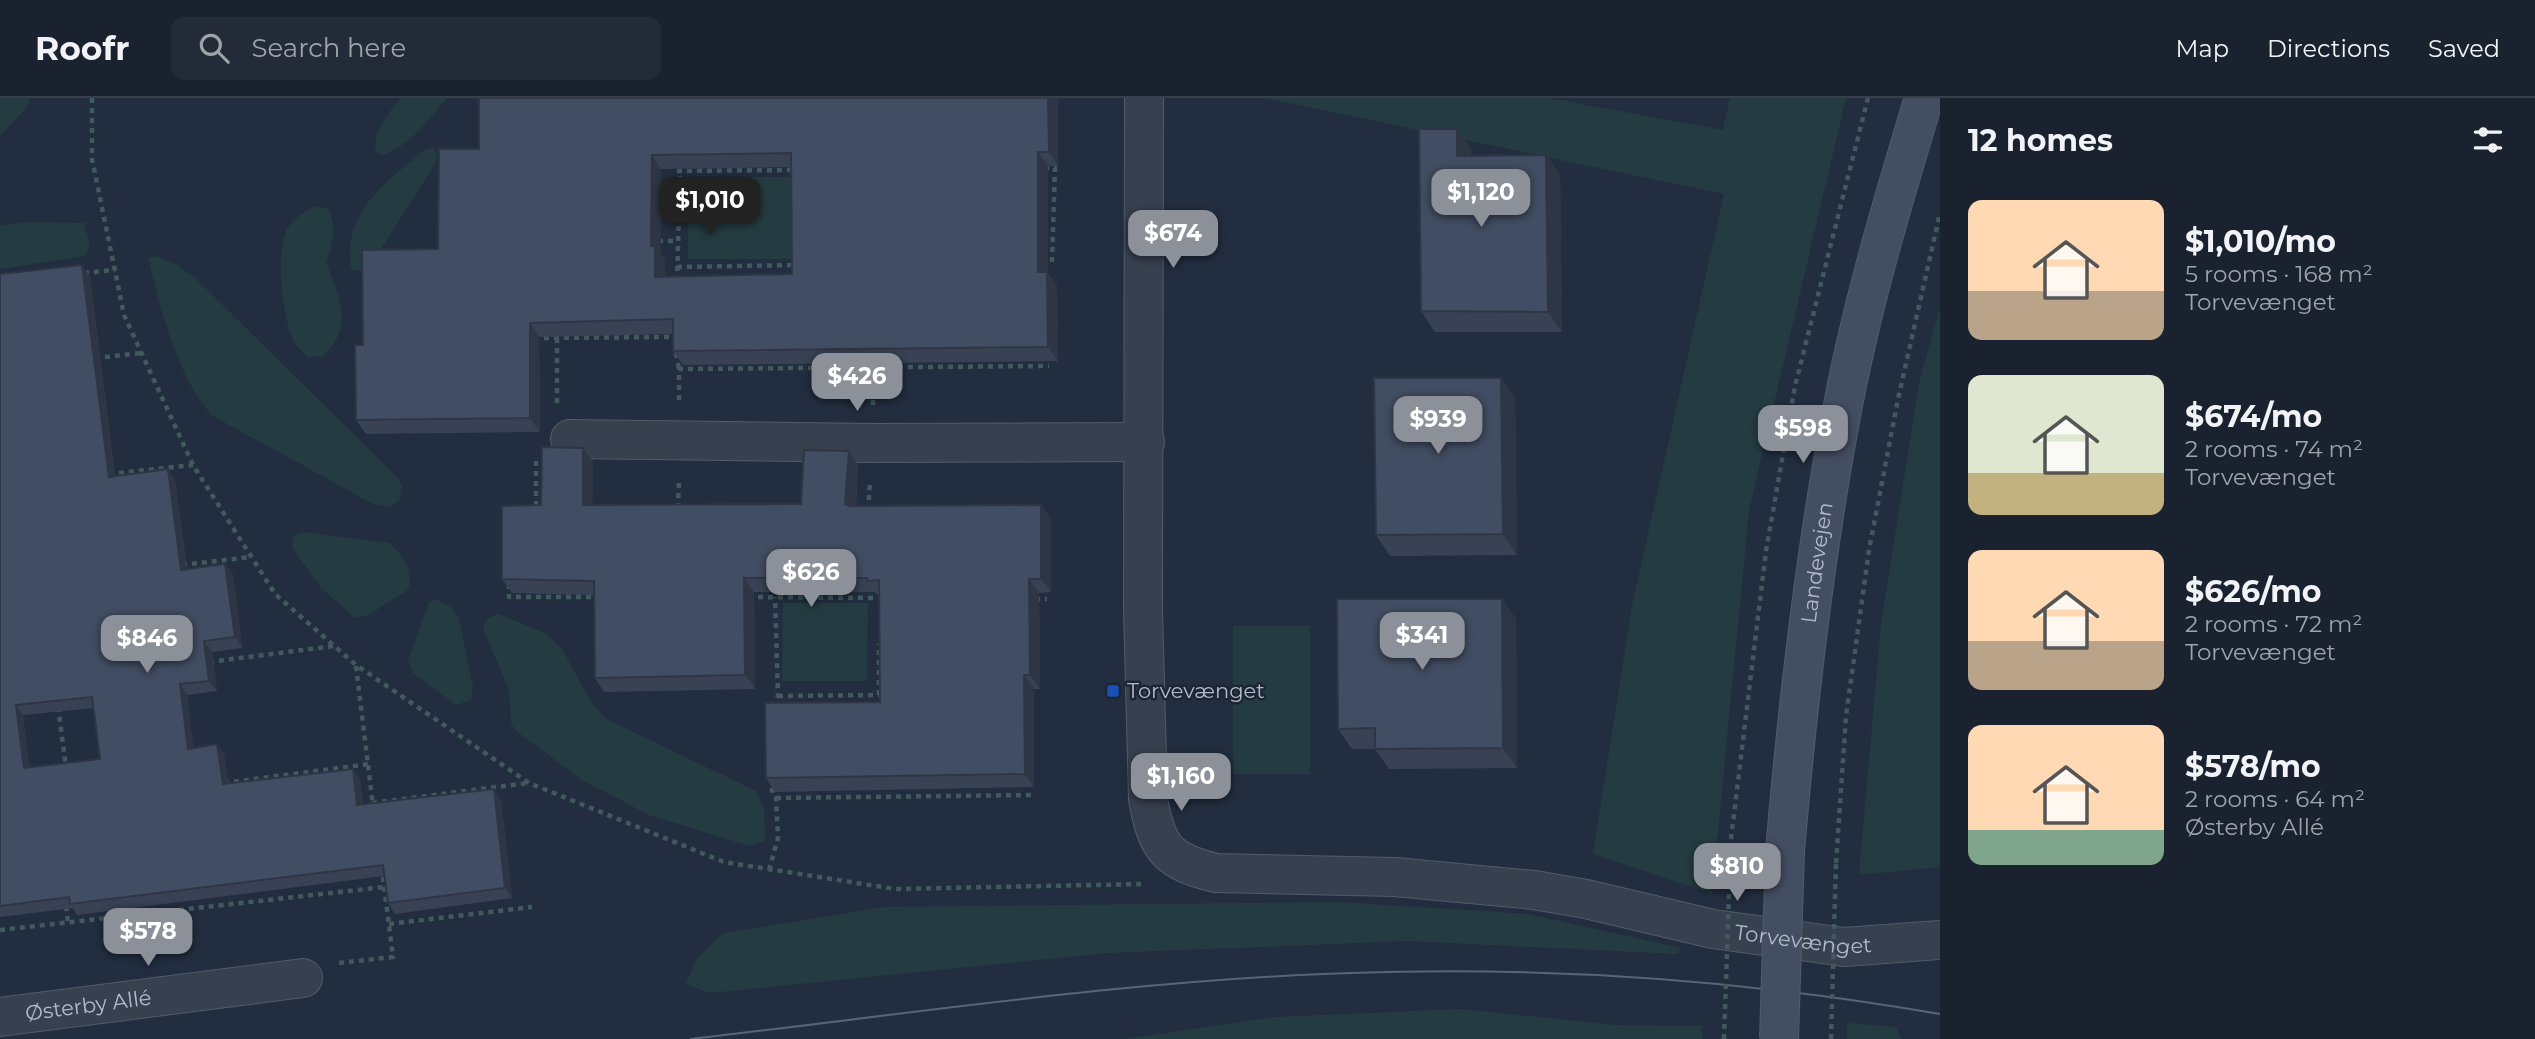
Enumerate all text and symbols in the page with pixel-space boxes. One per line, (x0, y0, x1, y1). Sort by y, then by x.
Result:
search box (171, 17, 661, 80)
text: Roofr (35, 28, 129, 68)
icon: search (195, 29, 233, 67)
text: Search here (251, 32, 406, 64)
text: Map (2176, 34, 2229, 63)
text: Directions (2267, 34, 2390, 63)
text: Saved (2428, 34, 2500, 63)
icon: filters (2469, 121, 2507, 159)
text: 12 homes (1968, 122, 2113, 159)
pin: $1,120 (1424, 170, 1538, 229)
pin: $1,010 (653, 178, 767, 237)
text: $1,120 (1447, 178, 1515, 206)
text: $1,010 (675, 186, 745, 214)
pin: $674 (1132, 211, 1214, 270)
text: $674 (1144, 219, 1202, 247)
text: $1,010/mo (2185, 223, 2336, 260)
icon: home (2024, 228, 2108, 312)
text: 5 rooms · 168 m² (2185, 260, 2373, 288)
text: Torvevænget (2185, 288, 2336, 316)
pin: $426 (816, 354, 898, 413)
text: $426 (828, 362, 886, 390)
pin: $939 (1397, 396, 1479, 456)
text: $674/mo (2185, 398, 2322, 435)
icon: home (2024, 403, 2108, 487)
text: $939 (1409, 405, 1467, 433)
pin: $598 (1762, 406, 1844, 465)
text: $598 (1774, 414, 1832, 442)
text: 2 rooms · 74 m² (2185, 435, 2363, 463)
text: Torvevænget (2185, 463, 2336, 491)
street label: Landevejen (1796, 500, 1838, 625)
pin: $626 (770, 550, 852, 609)
text: $626 (782, 558, 840, 586)
text: $626/mo (2185, 573, 2321, 610)
icon: home (2024, 578, 2108, 662)
text: 2 rooms · 72 m² (2185, 610, 2362, 638)
pin: $341 (1381, 612, 1463, 672)
pin: $846 (106, 616, 188, 675)
text: $341 (1396, 621, 1448, 649)
text: $846 (117, 624, 177, 652)
text: Torvevænget (2185, 638, 2336, 666)
place label: Torvevænget (1127, 678, 1265, 703)
marker: Torvevænget (1105, 683, 1121, 699)
text: $578/mo (2185, 748, 2321, 785)
icon: home (2024, 753, 2108, 837)
pin: $1,160 (1124, 754, 1238, 813)
text: $1,160 (1147, 762, 1215, 790)
text: 2 rooms · 64 m² (2185, 785, 2365, 813)
text: Østerby Allé (2185, 813, 2324, 841)
pin: $810 (1696, 844, 1778, 903)
text: $810 (1710, 852, 1764, 880)
pin: $578 (107, 908, 189, 968)
text: $578 (119, 917, 177, 945)
street label: Torvevænget (1733, 919, 1872, 960)
street label: Østerby Allé (24, 985, 153, 1026)

